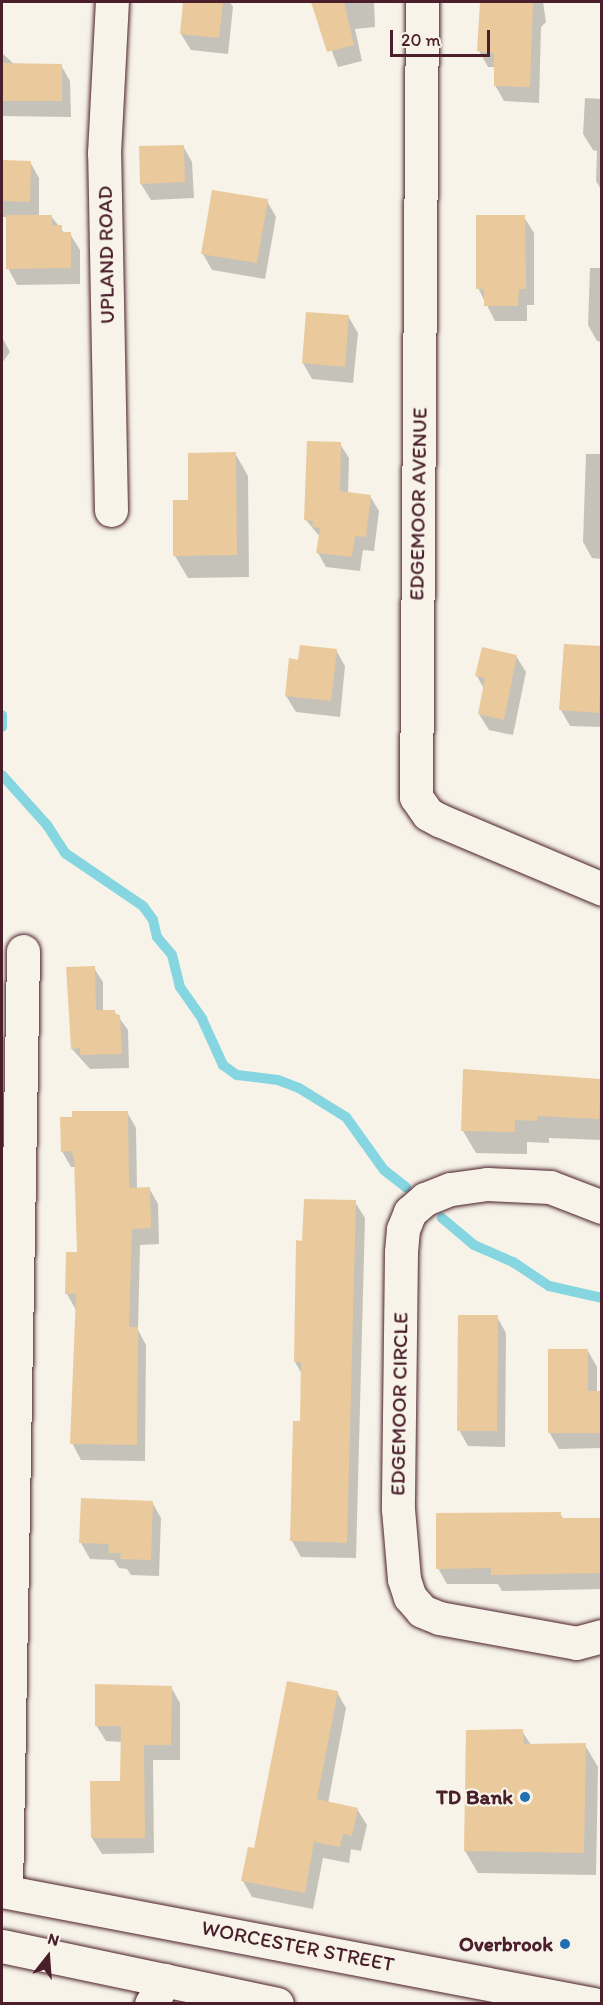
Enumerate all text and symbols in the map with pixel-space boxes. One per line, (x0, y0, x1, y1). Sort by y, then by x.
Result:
scale bar (393, 18, 494, 56)
text: 20 m (401, 29, 441, 51)
street label: UPLAND ROAD (92, 186, 120, 324)
street label: EDGEMOOR AVENUE (404, 408, 432, 600)
street label: EDGEMOOR CIRCLE (385, 1311, 413, 1497)
place label: TD Bank (436, 1784, 513, 1810)
marker: TD Bank (518, 1790, 532, 1804)
street label: WORCESTER STREET (199, 1915, 397, 1977)
north arrow (18, 1927, 78, 1987)
text: N (45, 1929, 61, 1950)
place label: Overbrook (459, 1931, 553, 1957)
marker: Overbrook (558, 1937, 572, 1951)

